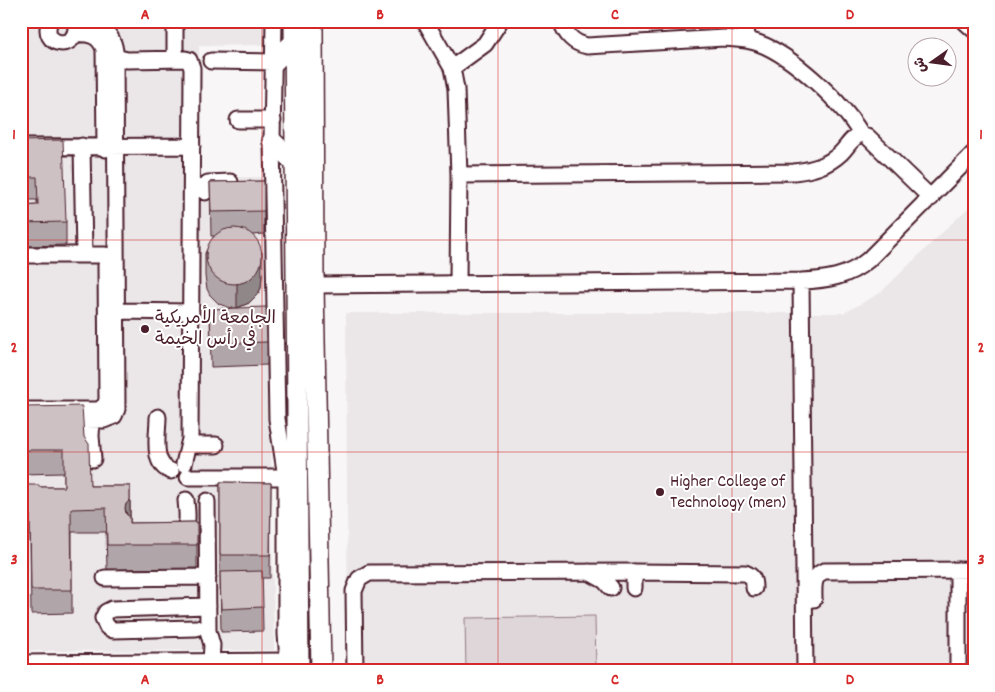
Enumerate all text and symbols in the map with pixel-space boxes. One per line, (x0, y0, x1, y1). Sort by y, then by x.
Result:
text: A (141, 4, 150, 27)
text: B (376, 4, 384, 27)
text: C (611, 4, 619, 27)
text: D (846, 4, 855, 27)
north arrow (908, 38, 958, 88)
text: ش (910, 55, 933, 75)
text: 1 (12, 124, 16, 147)
text: 1 (979, 124, 983, 147)
place label: الجامعة الأمريكية في رأس الخيمة (155, 305, 276, 353)
marker: الجامعة الأمريكية في رأس الخيمة (139, 323, 151, 335)
text: 2 (11, 337, 18, 360)
text: 2 (978, 337, 985, 360)
place label: Higher College of Technology (men) (670, 470, 786, 516)
marker: Higher College of Technology (men) (654, 486, 666, 498)
text: 3 (10, 549, 18, 572)
text: 3 (977, 549, 985, 572)
text: A (141, 669, 150, 692)
text: B (376, 669, 384, 692)
text: C (611, 669, 619, 692)
text: D (846, 669, 855, 692)

